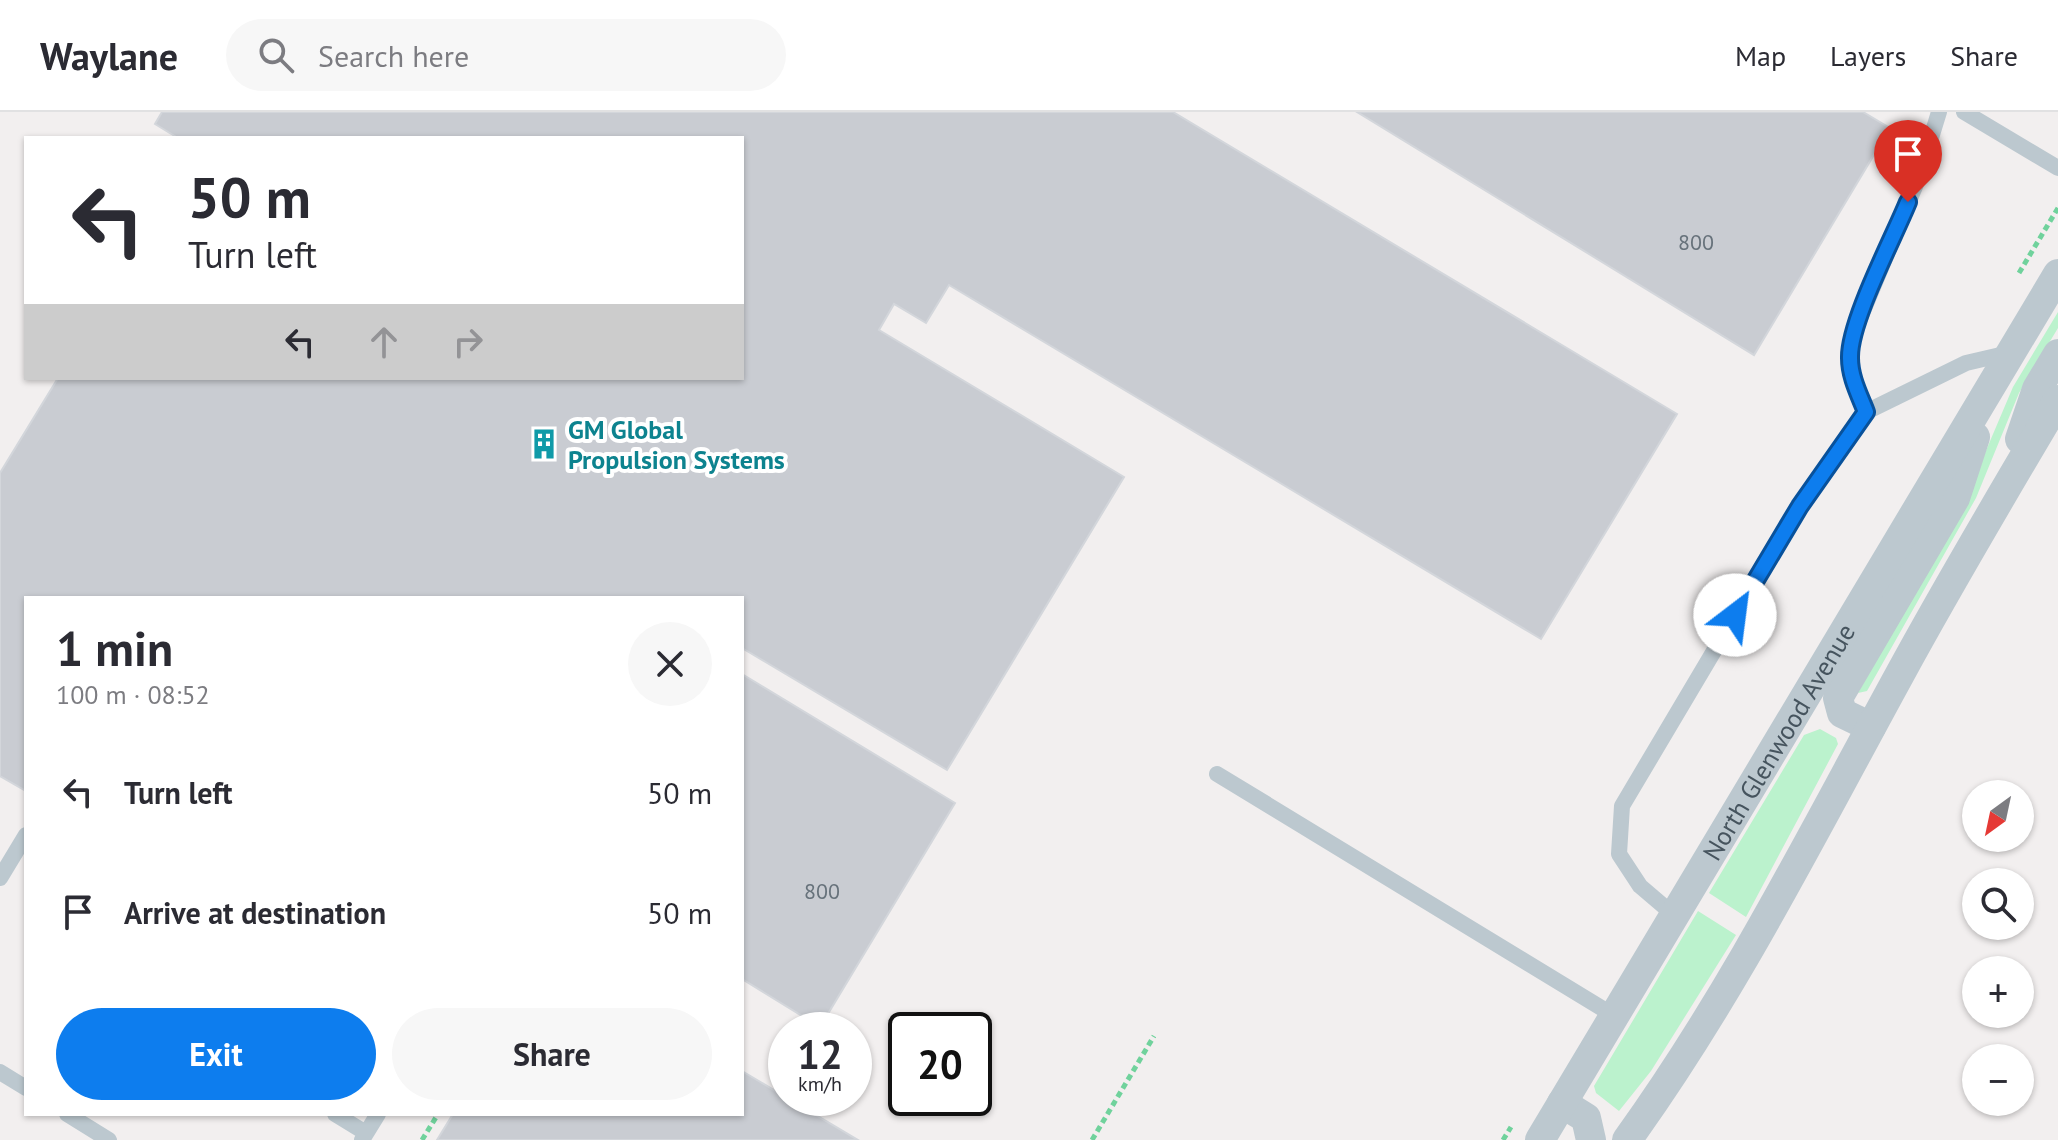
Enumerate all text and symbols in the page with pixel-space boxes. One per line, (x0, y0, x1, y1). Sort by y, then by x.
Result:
search box (226, 19, 786, 91)
text: Waylane (40, 31, 178, 80)
icon: search (254, 33, 298, 77)
text: Search here (318, 36, 469, 75)
text: Map (1735, 37, 1786, 74)
text: Layers (1830, 37, 1906, 74)
text: Share (1950, 37, 2018, 74)
pin (1874, 120, 1942, 202)
icon: arrive (1886, 132, 1930, 176)
text: 50 m (188, 161, 311, 233)
icon: left (56, 168, 160, 272)
house number: 800 (1678, 228, 1714, 256)
text: Turn left (188, 231, 317, 278)
icon: left (278, 320, 322, 364)
icon: ahead (362, 320, 406, 364)
icon: right (446, 320, 490, 364)
place label: GM Global Propulsion Systems (568, 413, 785, 476)
building icon: GM Global Propulsion Systems (527, 427, 561, 461)
position arrow (1693, 573, 1777, 657)
text: 1 min (56, 617, 173, 679)
street label: North Glenwood Avenue (1695, 617, 1862, 866)
button: close (628, 622, 712, 706)
text: 100 m · 08:52 (56, 678, 210, 711)
icon: left (56, 770, 100, 814)
text: Turn left (124, 773, 232, 812)
text: 50 m (647, 773, 712, 812)
north arrow (1962, 780, 2034, 852)
map controls (1962, 780, 2034, 1116)
button: search (1962, 868, 2034, 940)
house number: 800 (804, 877, 840, 905)
icon: arrive (56, 890, 100, 934)
text: Arrive at destination (124, 893, 386, 932)
text: 50 m (647, 893, 712, 932)
button: + (1962, 956, 2034, 1028)
button: Exit (56, 1008, 376, 1100)
button: Share (392, 1008, 712, 1100)
speed limit sign: 20 (888, 1012, 992, 1116)
text: 12 (797, 1028, 843, 1080)
button: − (1962, 1044, 2034, 1116)
text: km/h (798, 1071, 842, 1097)

